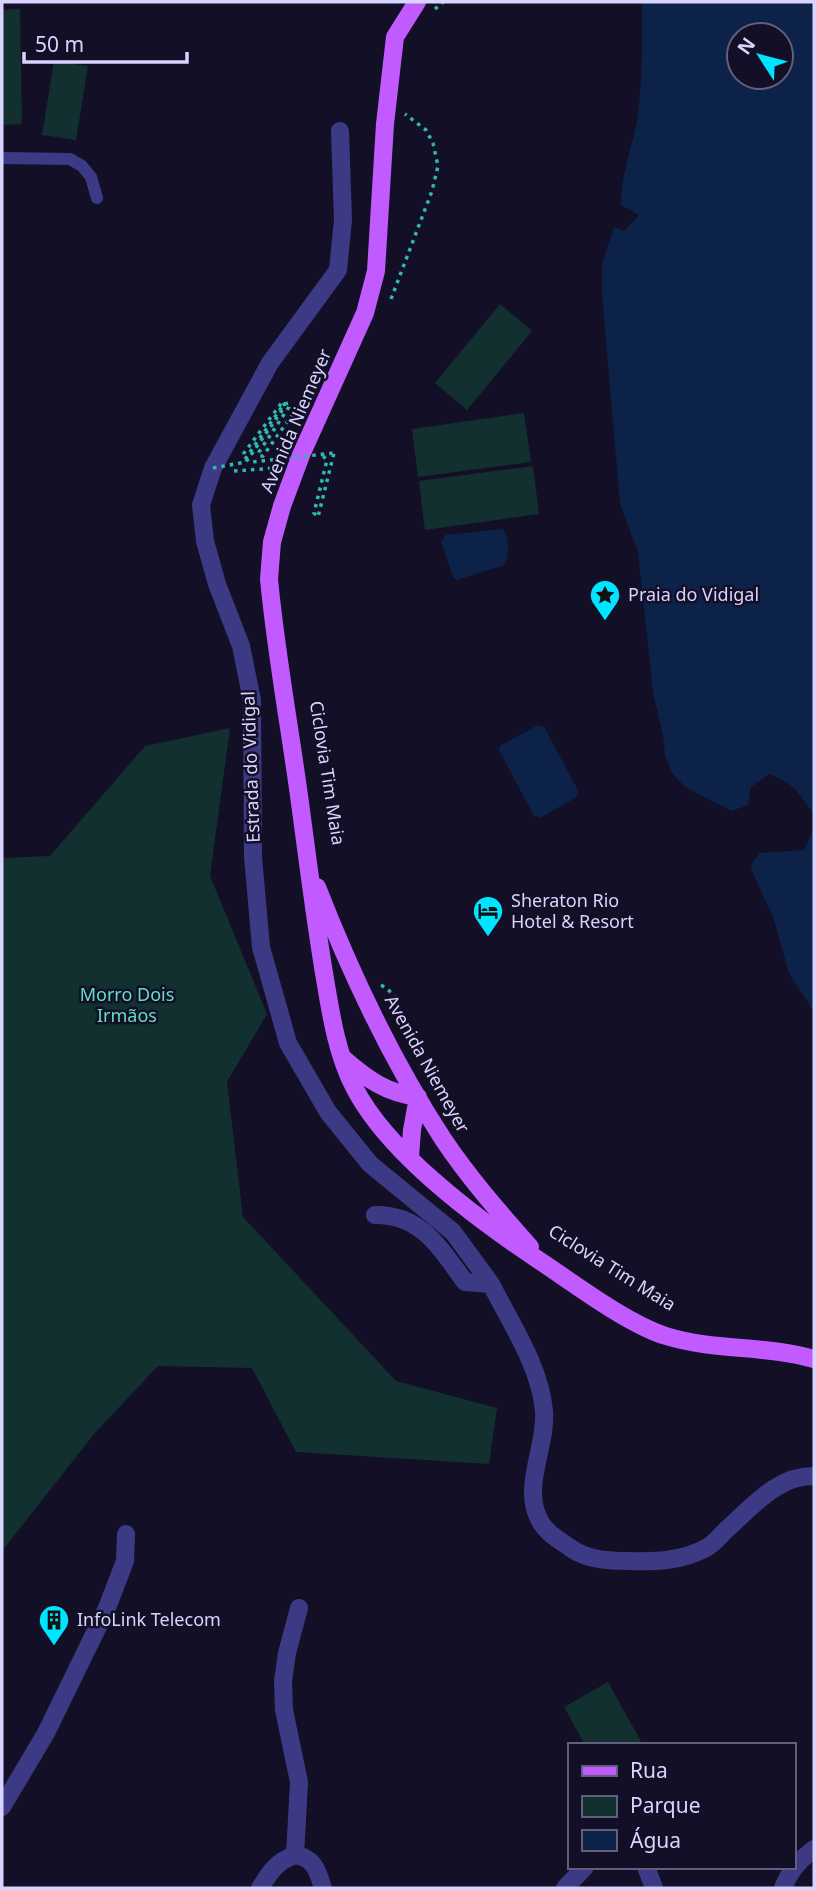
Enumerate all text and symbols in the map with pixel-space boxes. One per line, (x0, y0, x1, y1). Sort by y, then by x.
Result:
scale bar (24, 21, 187, 65)
north arrow (725, 21, 795, 91)
text: 50 m (35, 30, 84, 58)
text: N (731, 32, 761, 60)
street label: Avenida Niemeyer (254, 344, 336, 496)
place icon: Praia do Vidigal (588, 578, 622, 622)
place label: Praia do Vidigal (628, 582, 759, 606)
street label: Estrada do Vidigal (235, 691, 265, 843)
street label: Ciclovia Tim Maia (305, 699, 351, 847)
place label: Sheraton Rio Hotel & Resort (511, 888, 634, 933)
hotel icon: Sheraton Rio Hotel & Resort (471, 894, 505, 938)
park label: Morro Dois Irmãos (80, 982, 174, 1027)
street label: Avenida Niemeyer (380, 990, 476, 1137)
street label: Ciclovia Tim Maia (544, 1218, 681, 1316)
building icon: InfoLink Telecom (37, 1603, 71, 1647)
place label: InfoLink Telecom (77, 1607, 221, 1631)
legend (568, 1743, 795, 1869)
text: Rua (630, 1756, 668, 1784)
text: Parque (630, 1791, 700, 1819)
text: Água (630, 1826, 681, 1854)

